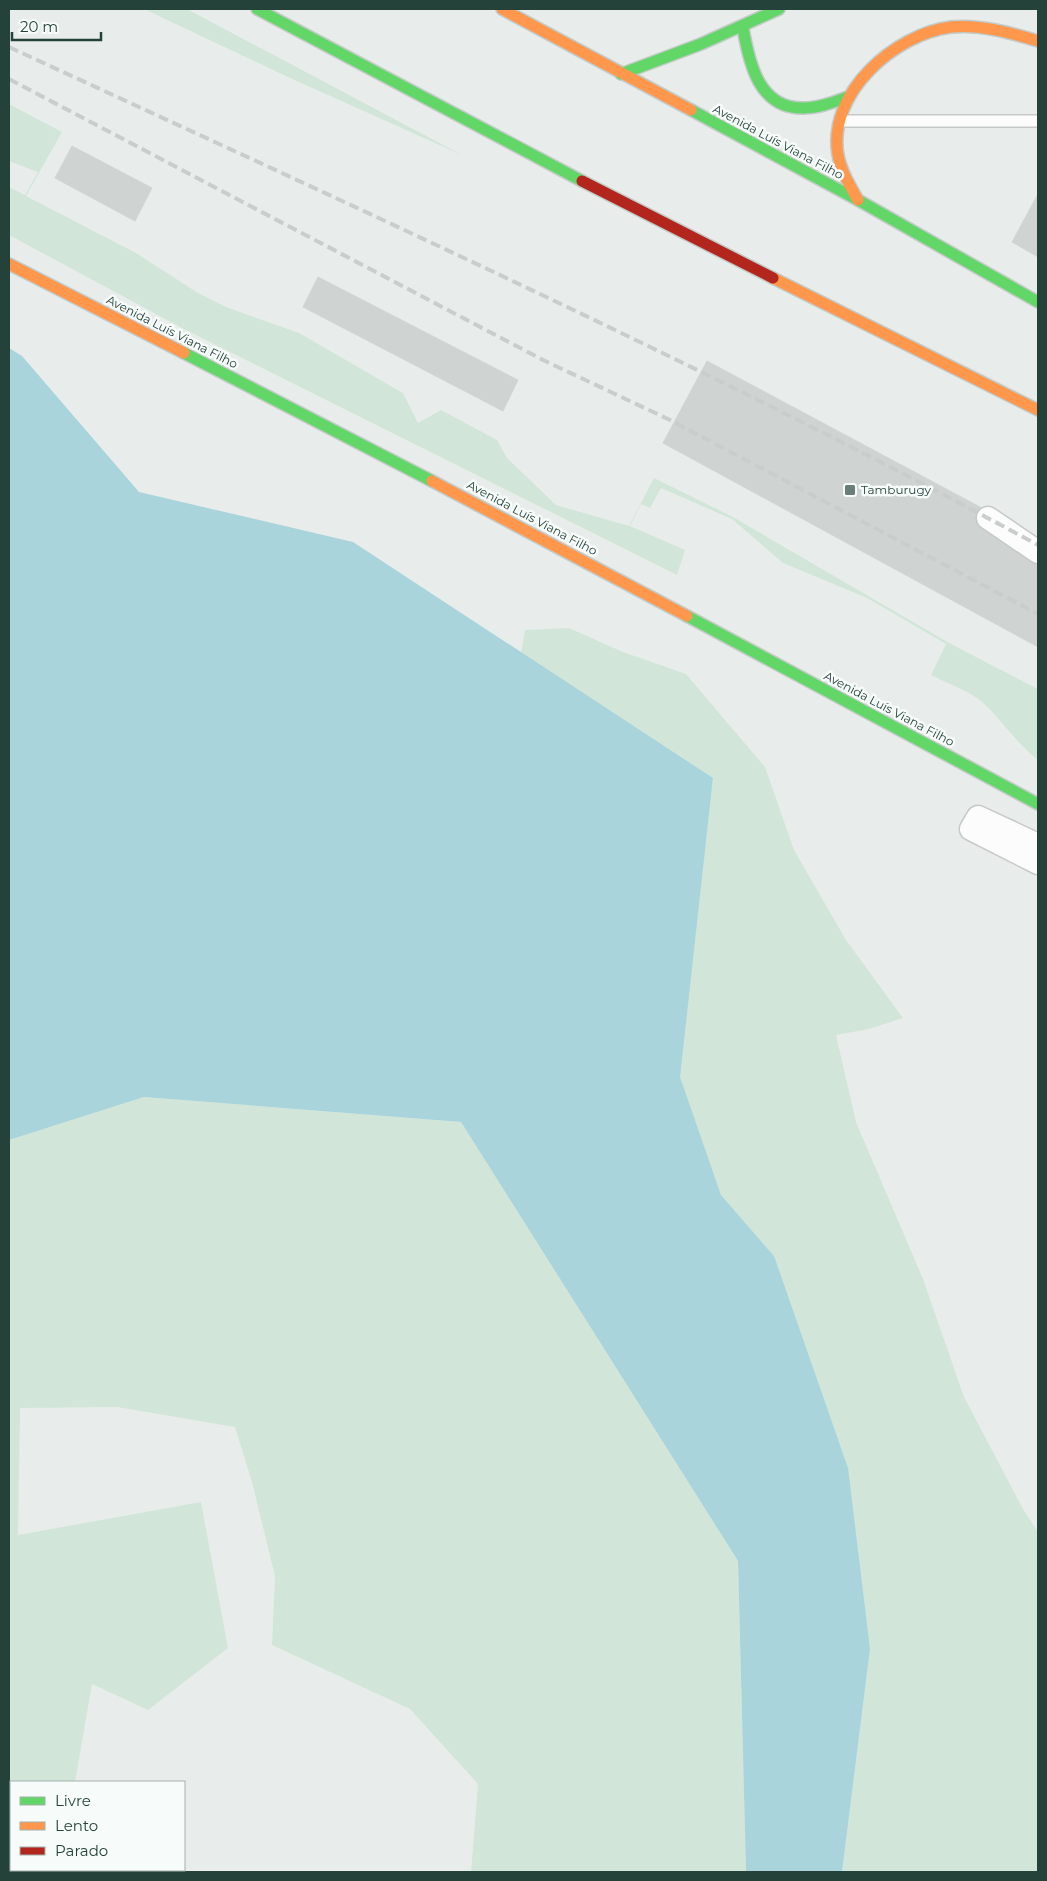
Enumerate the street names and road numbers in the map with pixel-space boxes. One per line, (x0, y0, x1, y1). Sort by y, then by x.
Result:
street label: Avenida Luís Viana Filho (711, 101, 846, 182)
street label: Avenida Luís Viana Filho (104, 292, 240, 371)
street label: Avenida Luís Viana Filho (465, 477, 600, 558)
street label: Avenida Luís Viana Filho (822, 668, 957, 749)

